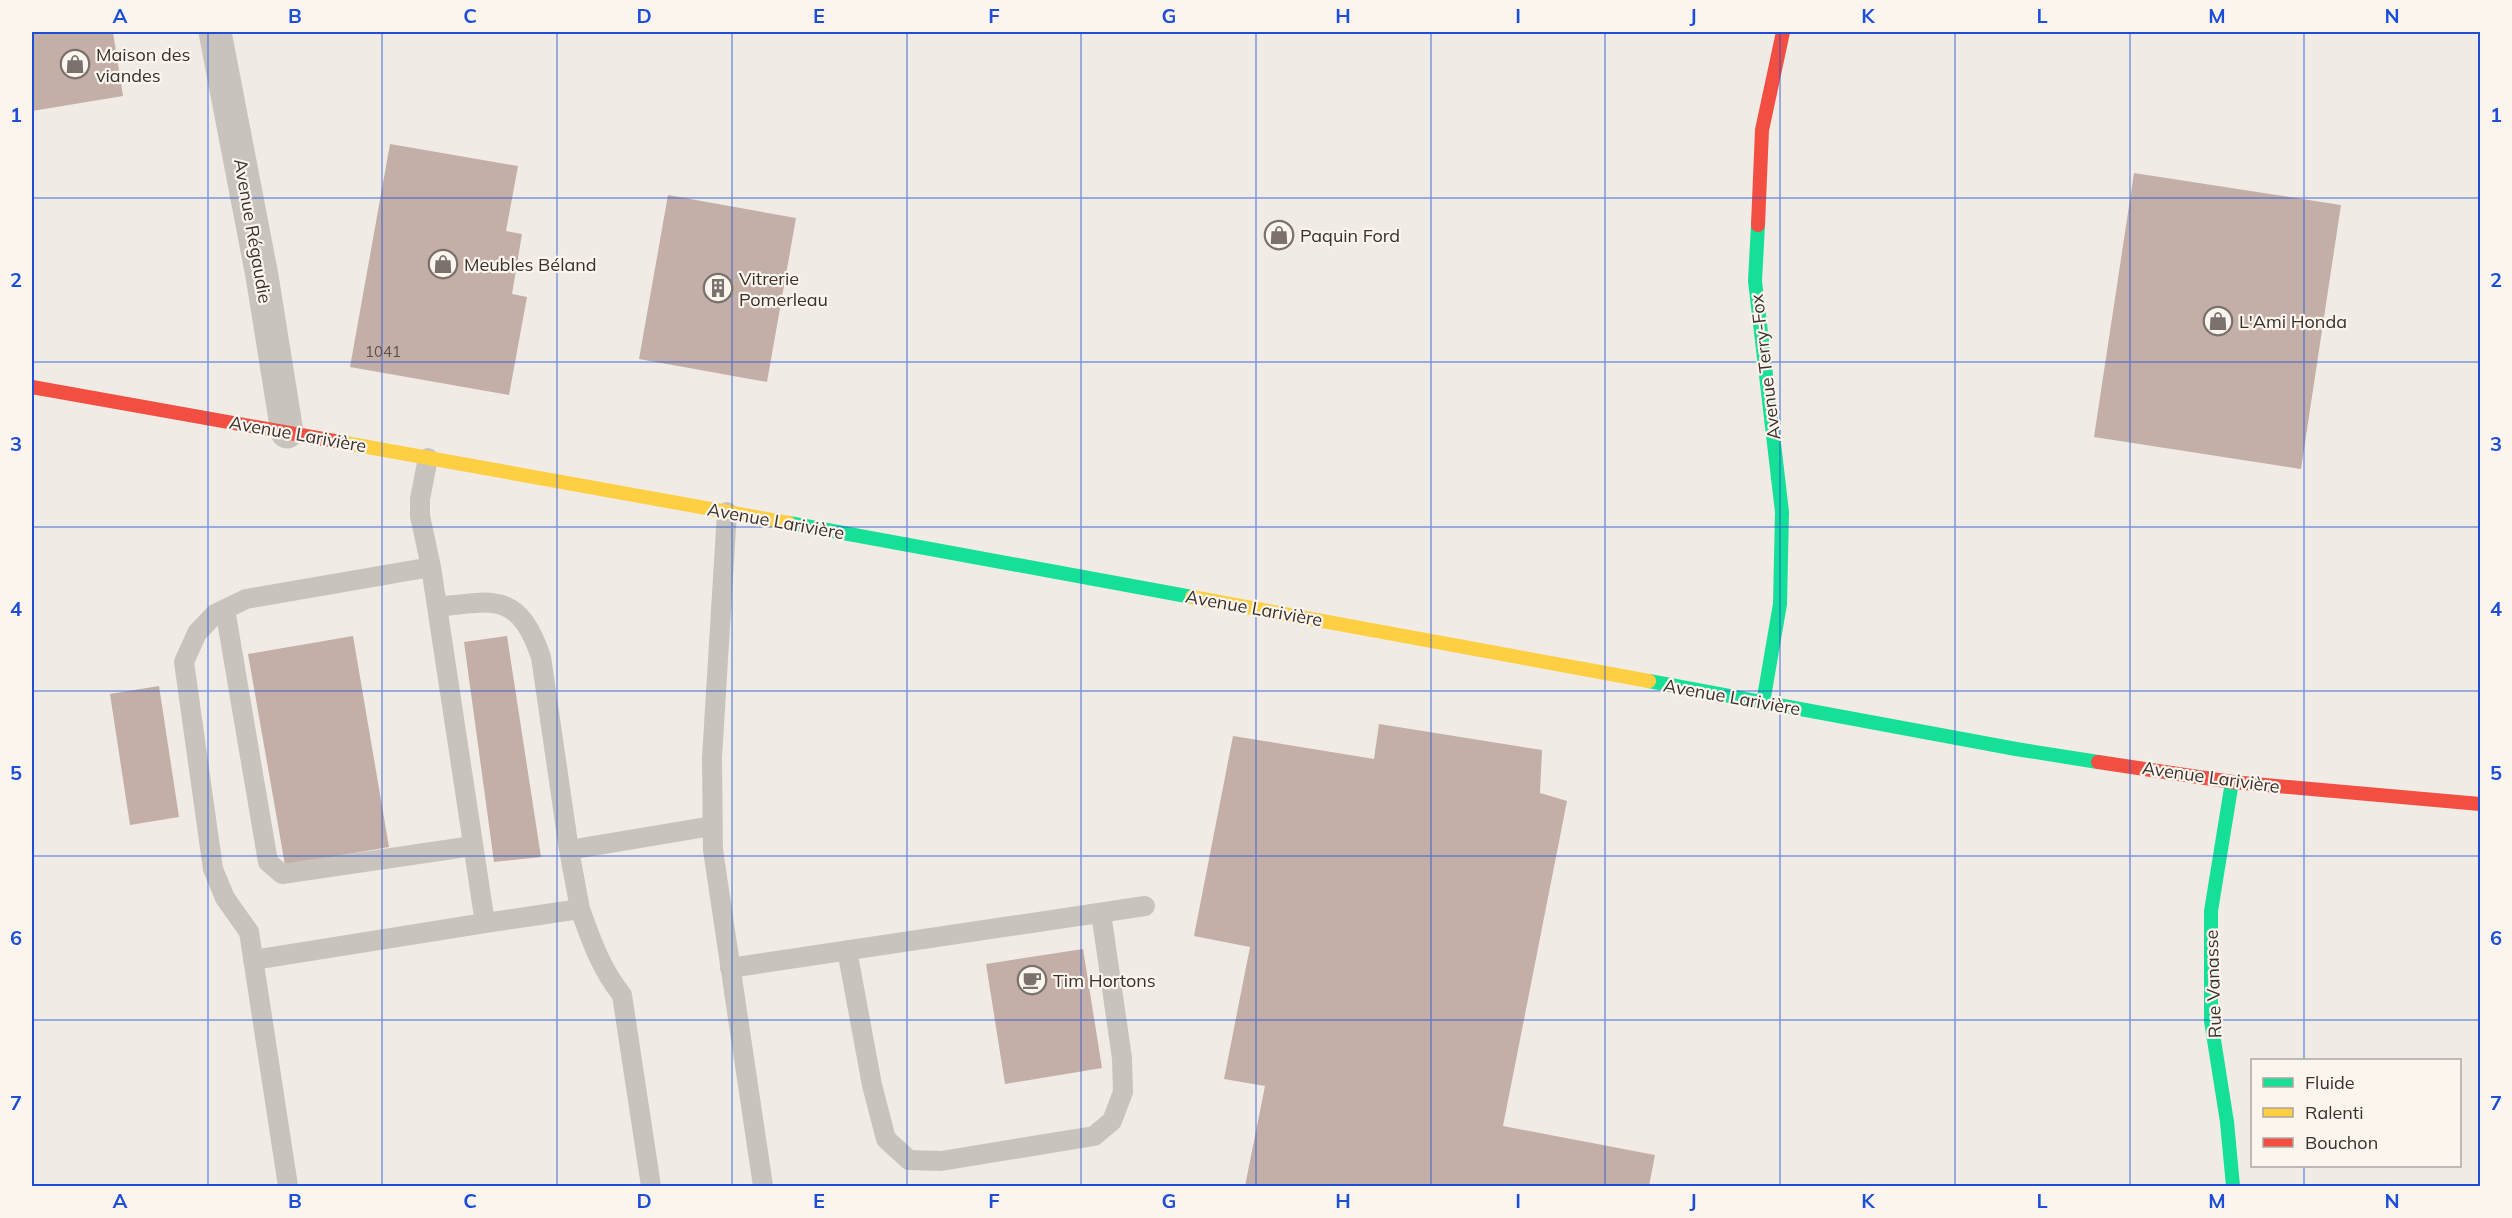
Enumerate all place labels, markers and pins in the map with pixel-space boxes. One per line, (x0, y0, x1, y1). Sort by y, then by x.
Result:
place label: Maison des viandes (96, 43, 191, 87)
shop icon: Maison des viandes (59, 48, 91, 80)
shop icon: Paquin Ford (1263, 219, 1295, 251)
place label: Paquin Ford (1300, 224, 1400, 247)
shop icon: Meubles Béland (427, 248, 459, 280)
place label: Meubles Béland (464, 253, 597, 276)
place label: Vitrerie Pomerleau (739, 267, 828, 311)
building icon: Vitrerie Pomerleau (702, 272, 734, 304)
shop icon: L'Ami Honda (2202, 305, 2234, 337)
place label: L'Ami Honda (2239, 310, 2347, 333)
cafe icon: Tim Hortons (1016, 964, 1048, 996)
place label: Tim Hortons (1053, 969, 1156, 992)

